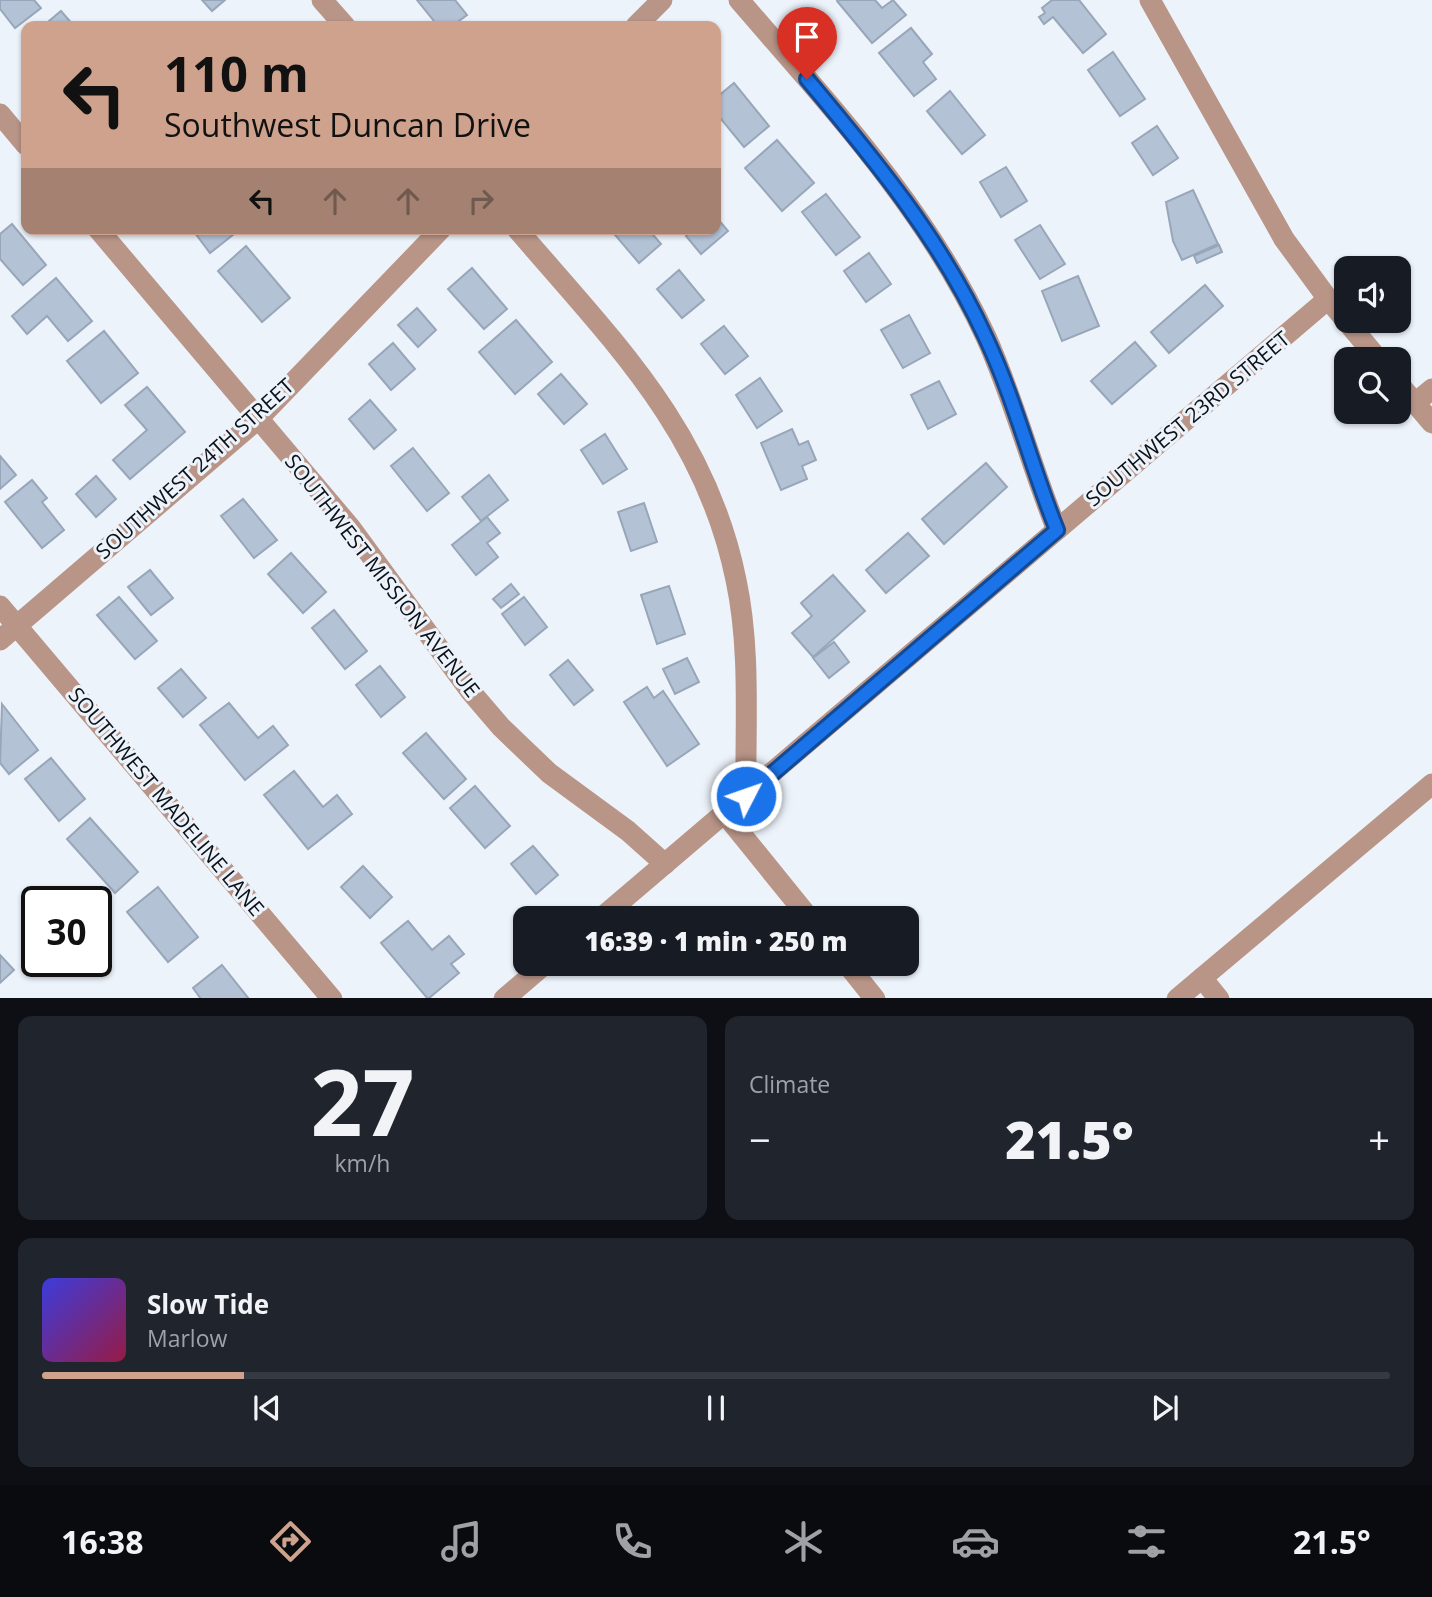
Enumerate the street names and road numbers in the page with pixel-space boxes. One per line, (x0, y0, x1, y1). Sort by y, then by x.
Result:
street label: SOUTHWEST 23RD STREET (1079, 324, 1296, 512)
street label: SOUTHWEST 24TH STREET (89, 371, 300, 565)
street label: SOUTHWEST MISSION AVENUE (279, 448, 487, 703)
street label: SOUTHWEST MADELINE LANE (63, 681, 271, 922)

